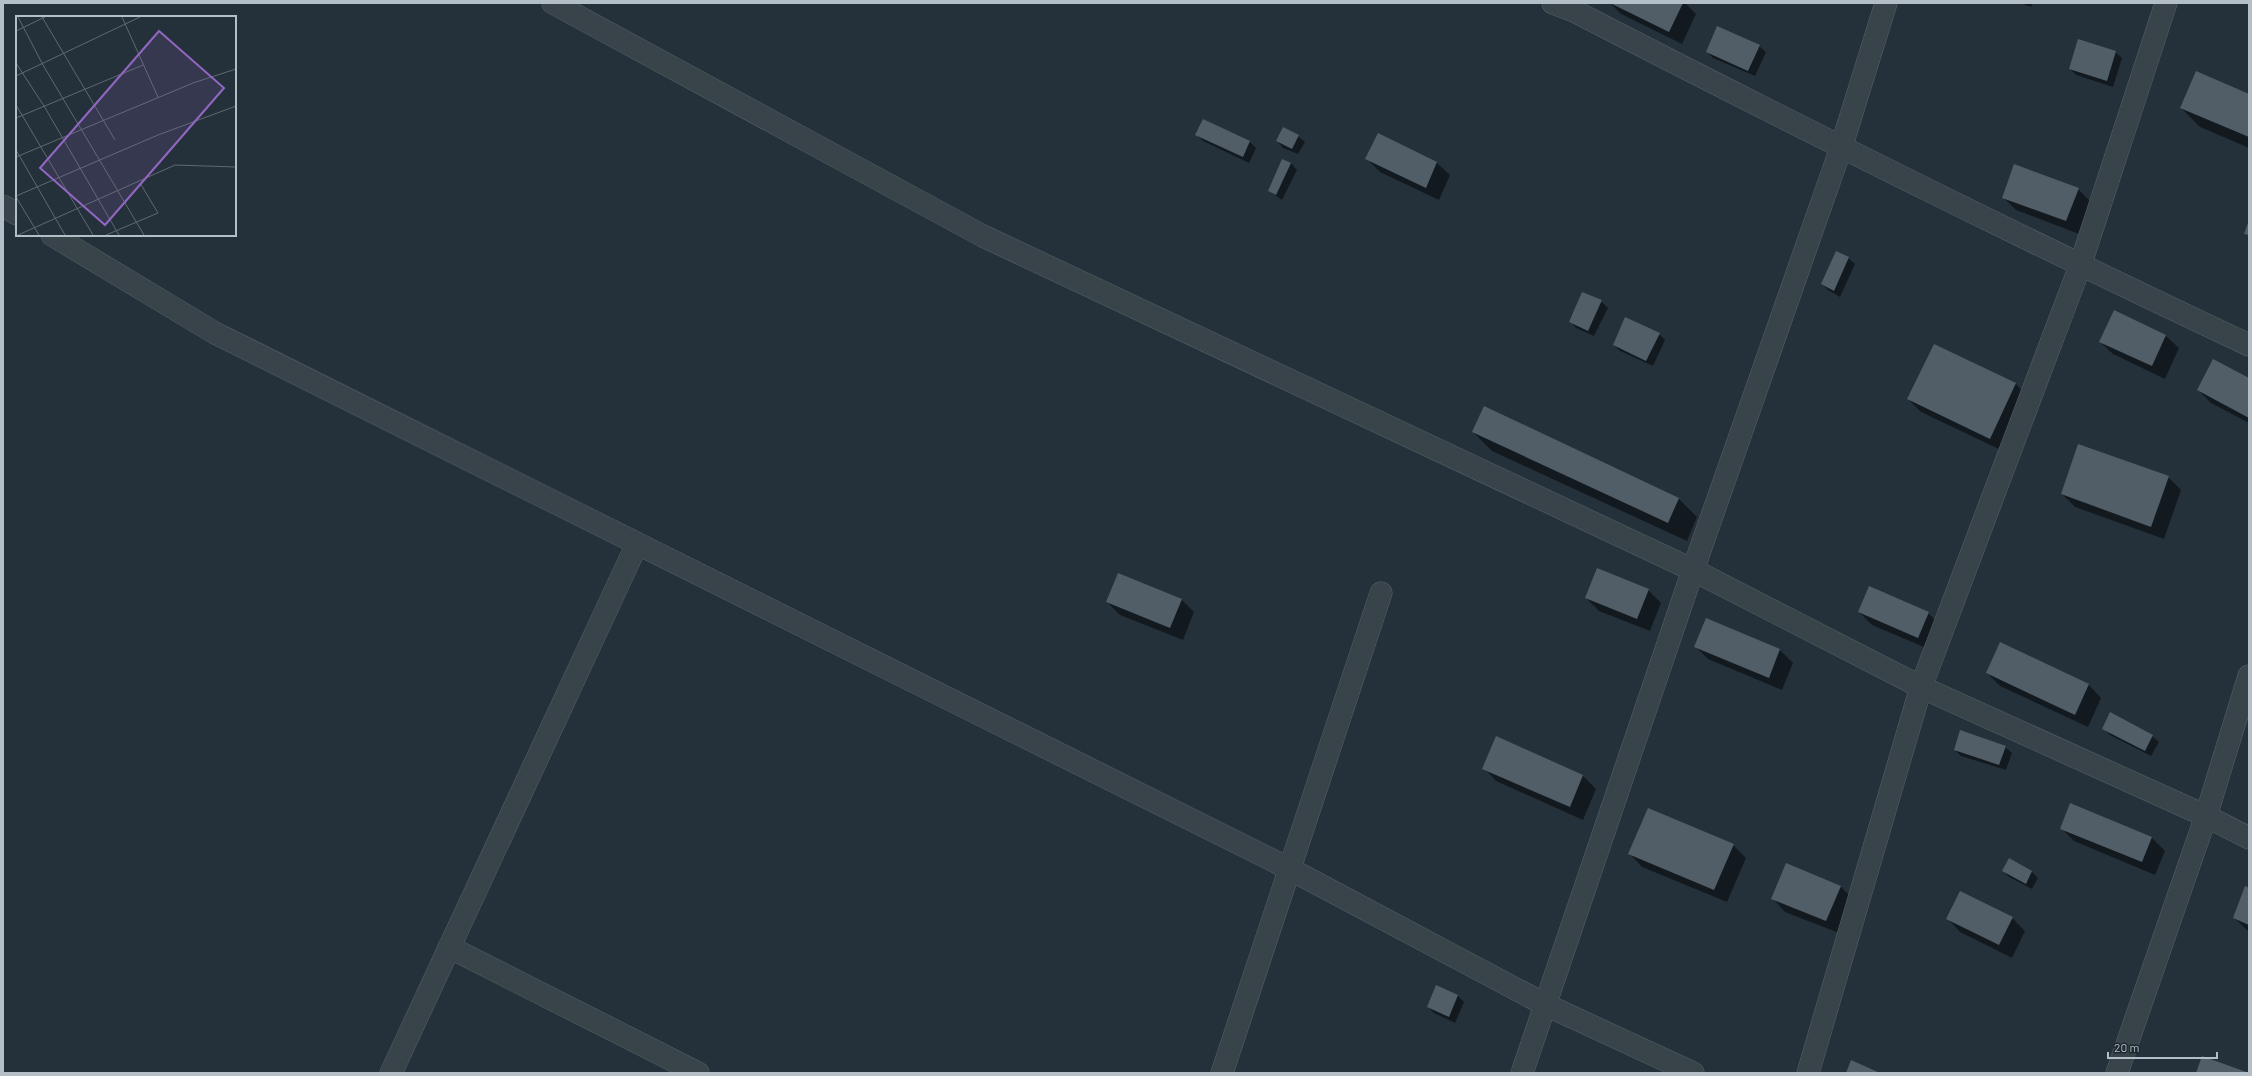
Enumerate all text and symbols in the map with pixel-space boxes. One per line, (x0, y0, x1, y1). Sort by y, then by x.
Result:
inset map (16, 16, 236, 236)
scale bar (2108, 1034, 2217, 1060)
text: 20 m (2114, 1040, 2140, 1054)

